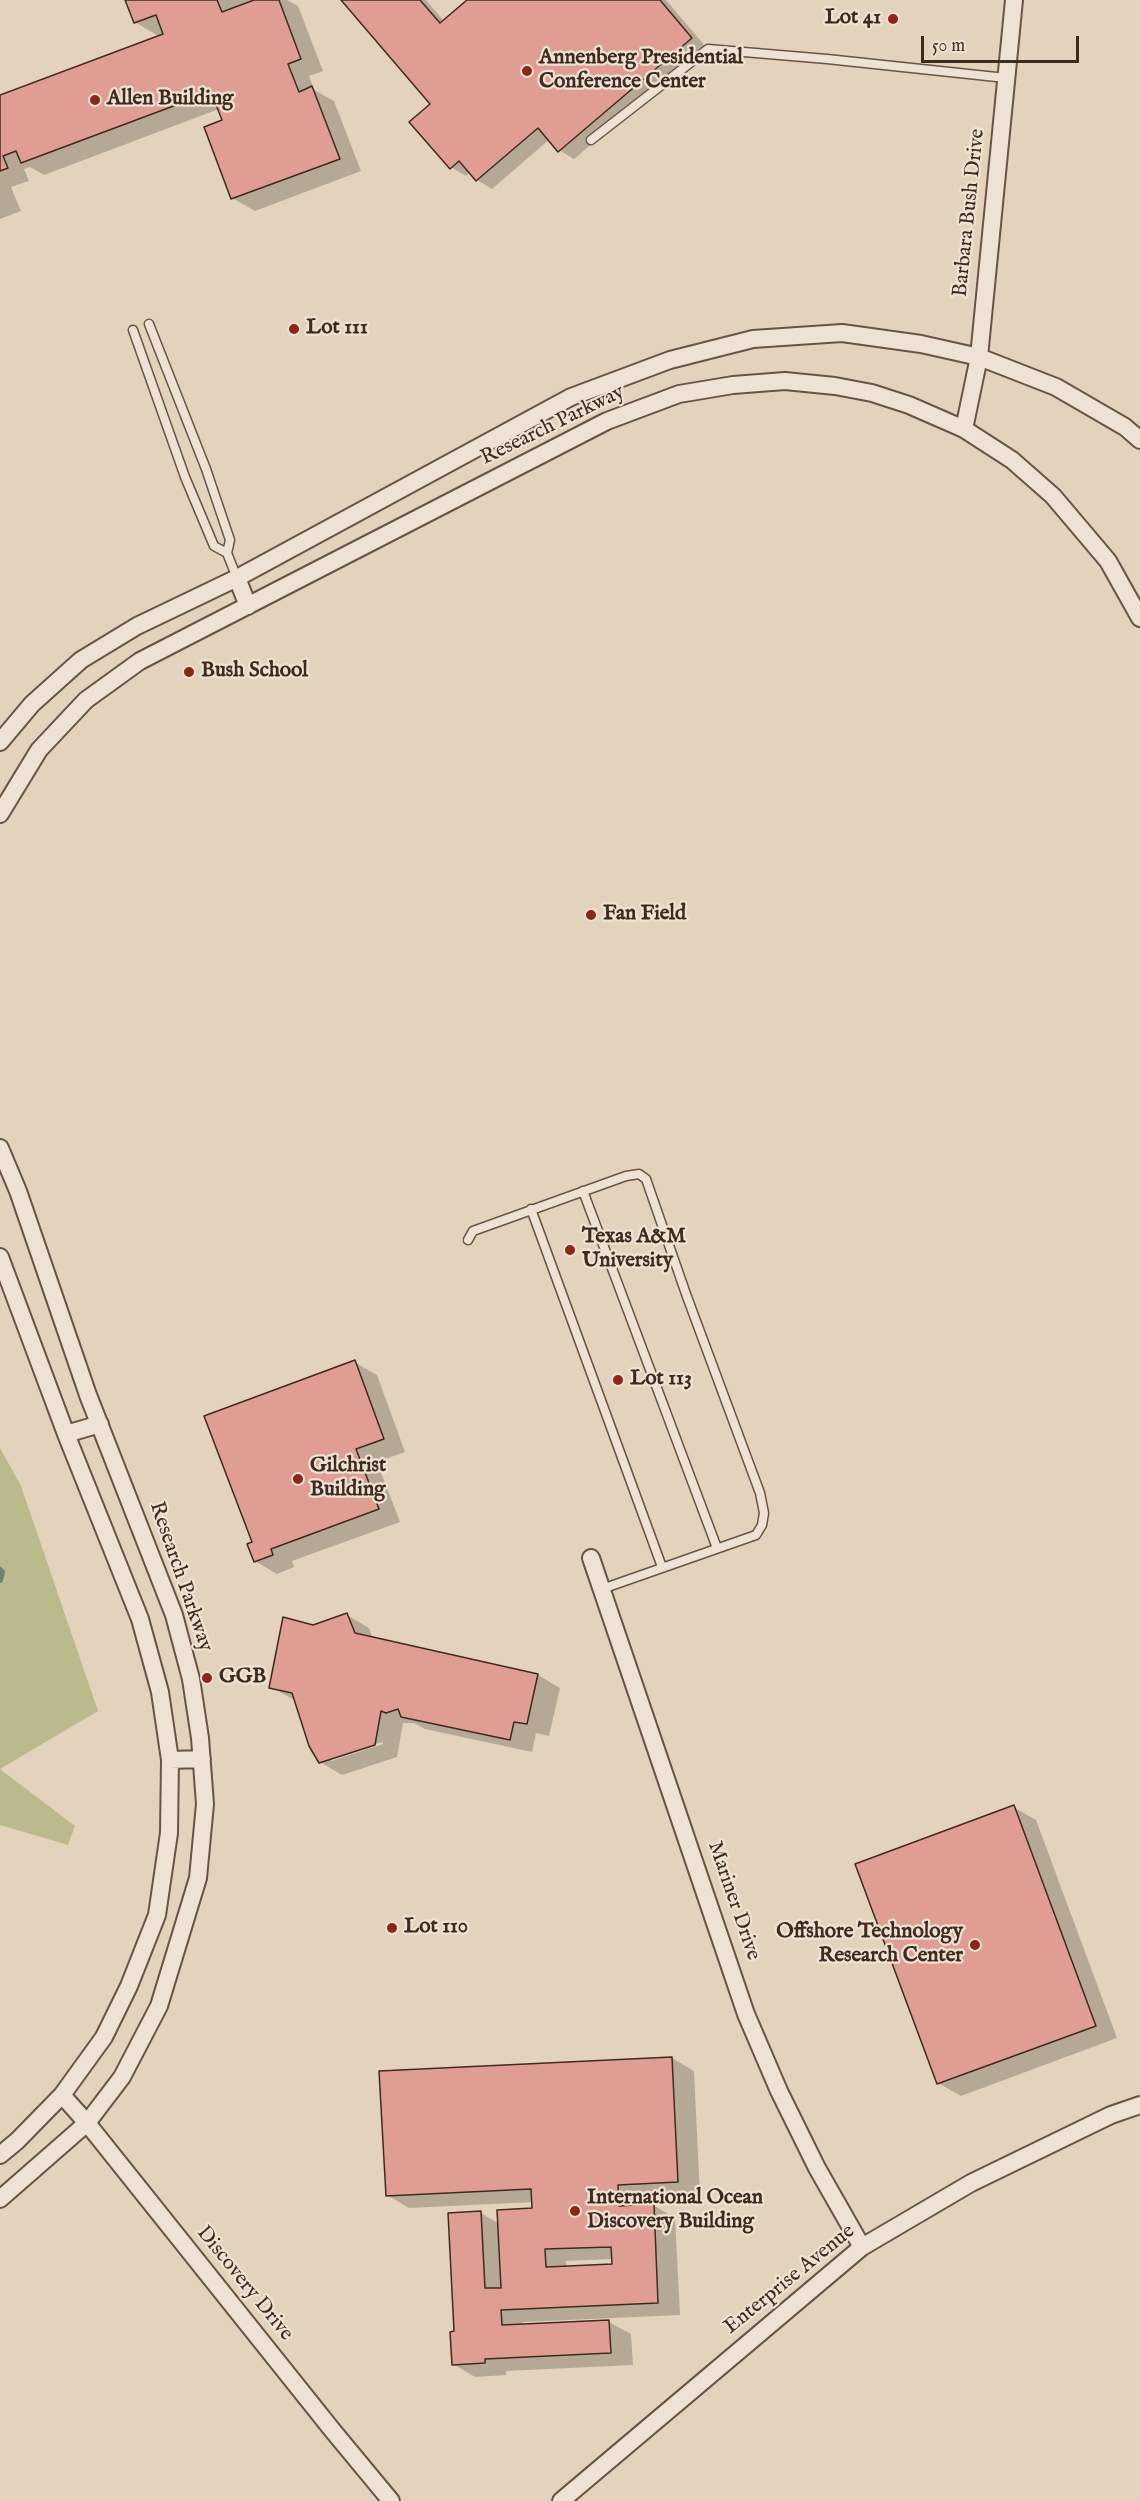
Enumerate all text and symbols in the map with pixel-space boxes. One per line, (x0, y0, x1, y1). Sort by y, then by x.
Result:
place label: Lot 41 (825, 6, 881, 32)
marker: Lot 41 (886, 12, 900, 26)
scale bar (924, 24, 1082, 62)
text: 50 m (932, 35, 965, 58)
place label: Annenberg Presidential Conference Center (539, 46, 743, 96)
marker: Annenberg Presidential Conference Center (520, 64, 534, 78)
place label: Allen Building (107, 87, 233, 113)
marker: Allen Building (88, 93, 102, 107)
street label: Barbara Bush Drive (949, 128, 991, 298)
place label: Lot 111 (306, 316, 368, 342)
marker: Lot 111 (287, 322, 301, 336)
street label: Research Parkway (477, 380, 629, 472)
place label: Bush School (201, 659, 308, 685)
marker: Bush School (182, 665, 196, 679)
place label: Fan Field (603, 902, 686, 928)
marker: Fan Field (584, 908, 598, 922)
place label: Texas A&M University (582, 1225, 686, 1275)
marker: Texas A&M University (563, 1243, 577, 1257)
place label: Lot 113 (630, 1367, 692, 1393)
marker: Lot 113 (611, 1373, 625, 1387)
place label: Gilchrist Building (310, 1454, 386, 1504)
marker: Gilchrist Building (291, 1472, 305, 1486)
street label: Research Parkway (143, 1499, 217, 1655)
place label: GGB (219, 1665, 266, 1691)
marker: GGB (200, 1671, 214, 1685)
street label: Mariner Drive (701, 1838, 765, 1964)
place label: Lot 110 (404, 1915, 468, 1941)
place label: Offshore Technology Research Center (776, 1920, 963, 1970)
marker: Lot 110 (385, 1921, 399, 1935)
marker: Offshore Technology Research Center (968, 1938, 982, 1952)
place label: International Ocean Discovery Building (587, 2186, 763, 2236)
marker: International Ocean Discovery Building (568, 2204, 582, 2218)
street label: Enterprise Avenue (720, 2220, 860, 2340)
street label: Discovery Drive (190, 2222, 298, 2346)

